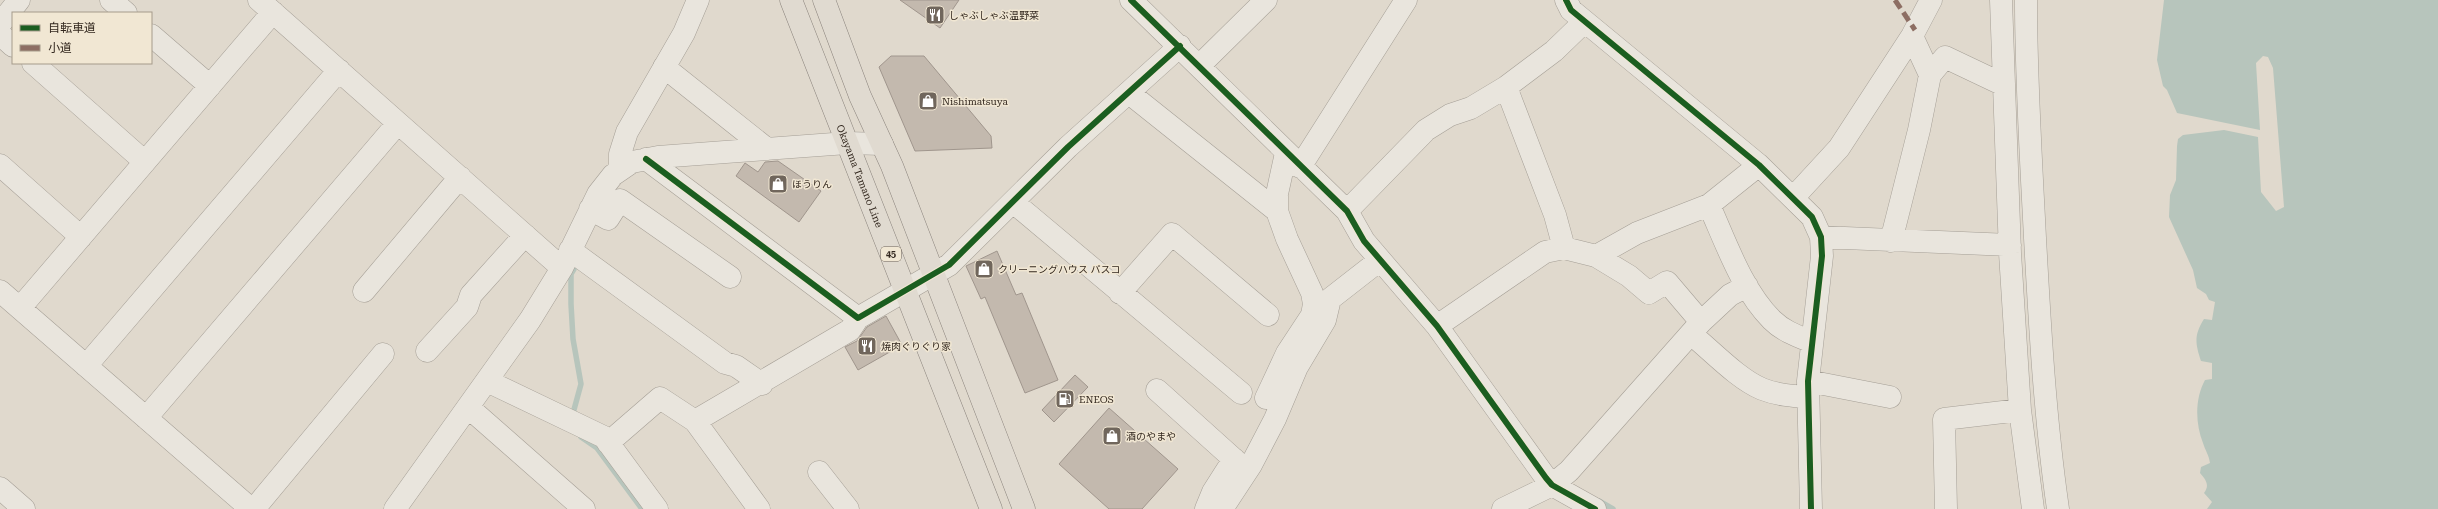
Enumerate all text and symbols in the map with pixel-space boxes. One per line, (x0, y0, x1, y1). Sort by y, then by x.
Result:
restaurant icon: しゃぶしゃぶ温野菜 (924, 4, 946, 26)
place label: しゃぶしゃぶ温野菜 (949, 10, 1039, 21)
legend (12, 12, 152, 64)
text: 自転車道 (48, 21, 96, 35)
text: 小道 (48, 41, 72, 55)
shop icon: Nishimatsuya (917, 90, 939, 112)
place label: Nishimatsuya (942, 96, 1008, 107)
street label: Okayama Tamano Line (834, 123, 885, 230)
shop icon: ほうりん (767, 173, 789, 195)
place label: ほうりん (792, 179, 832, 190)
road number: 45 (881, 247, 901, 261)
shop icon: クリーニングハウス パスコ (973, 258, 995, 280)
place label: クリーニングハウス パスコ (998, 264, 1121, 275)
restaurant icon: 焼肉ぐりぐり家 (856, 335, 878, 357)
place label: 焼肉ぐりぐり家 (881, 341, 951, 352)
fuel station icon: ENEOS (1054, 388, 1076, 410)
place label: ENEOS (1079, 394, 1114, 405)
shop icon: 酒のやまや (1101, 425, 1123, 447)
place label: 酒のやまや (1126, 431, 1176, 442)

